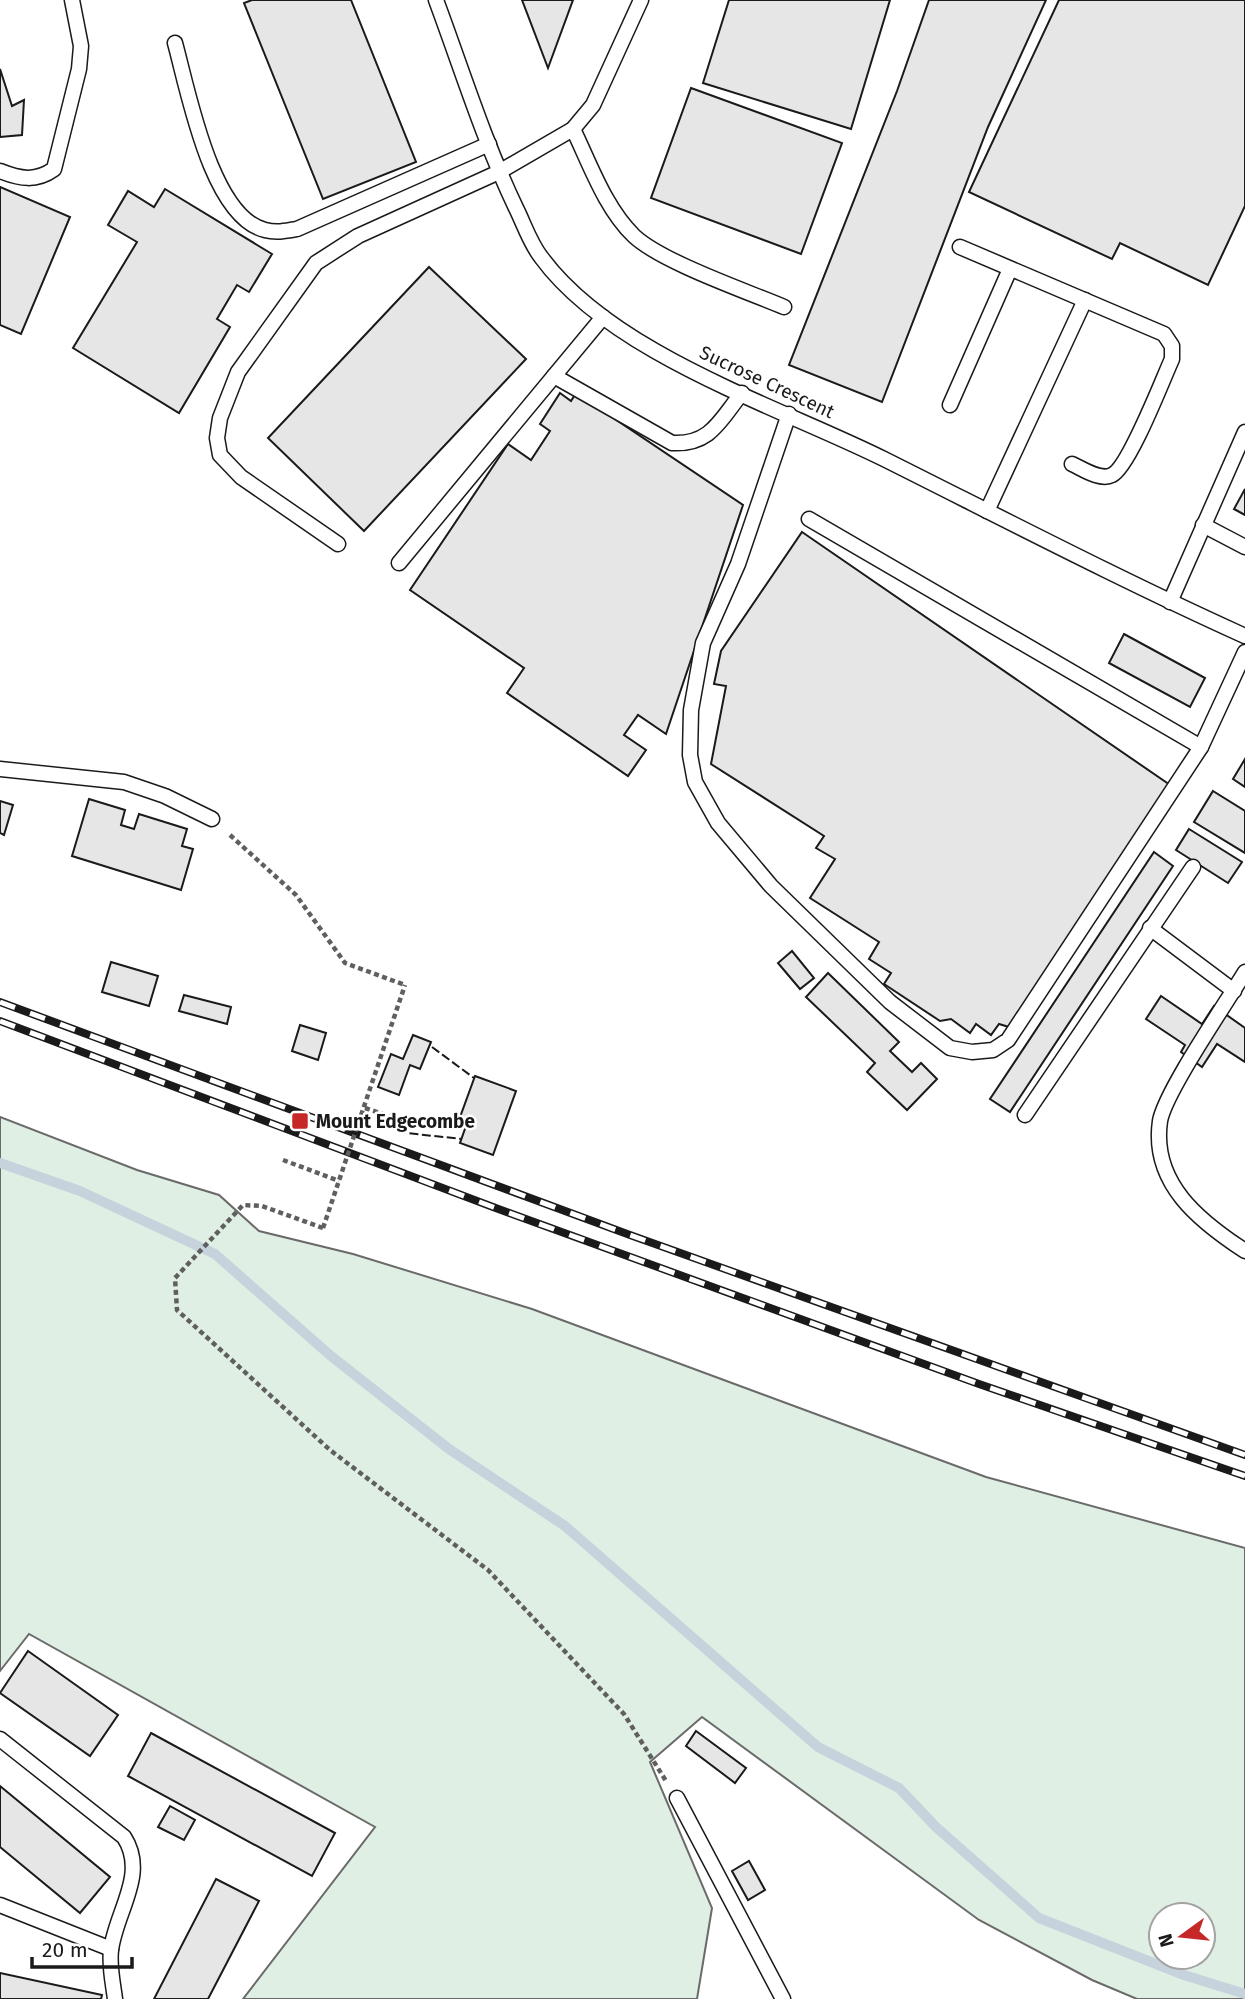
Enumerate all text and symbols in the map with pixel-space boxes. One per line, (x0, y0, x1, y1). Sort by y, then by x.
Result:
street label: Sucrose Crescent (696, 341, 838, 423)
place label: Mount Edgecombe (316, 1110, 475, 1133)
marker: Mount Edgecombe (290, 1111, 310, 1131)
north arrow (1147, 1901, 1217, 1971)
scale bar (32, 1926, 131, 1970)
text: N (1153, 1931, 1179, 1949)
text: 20 m (42, 1937, 88, 1963)

